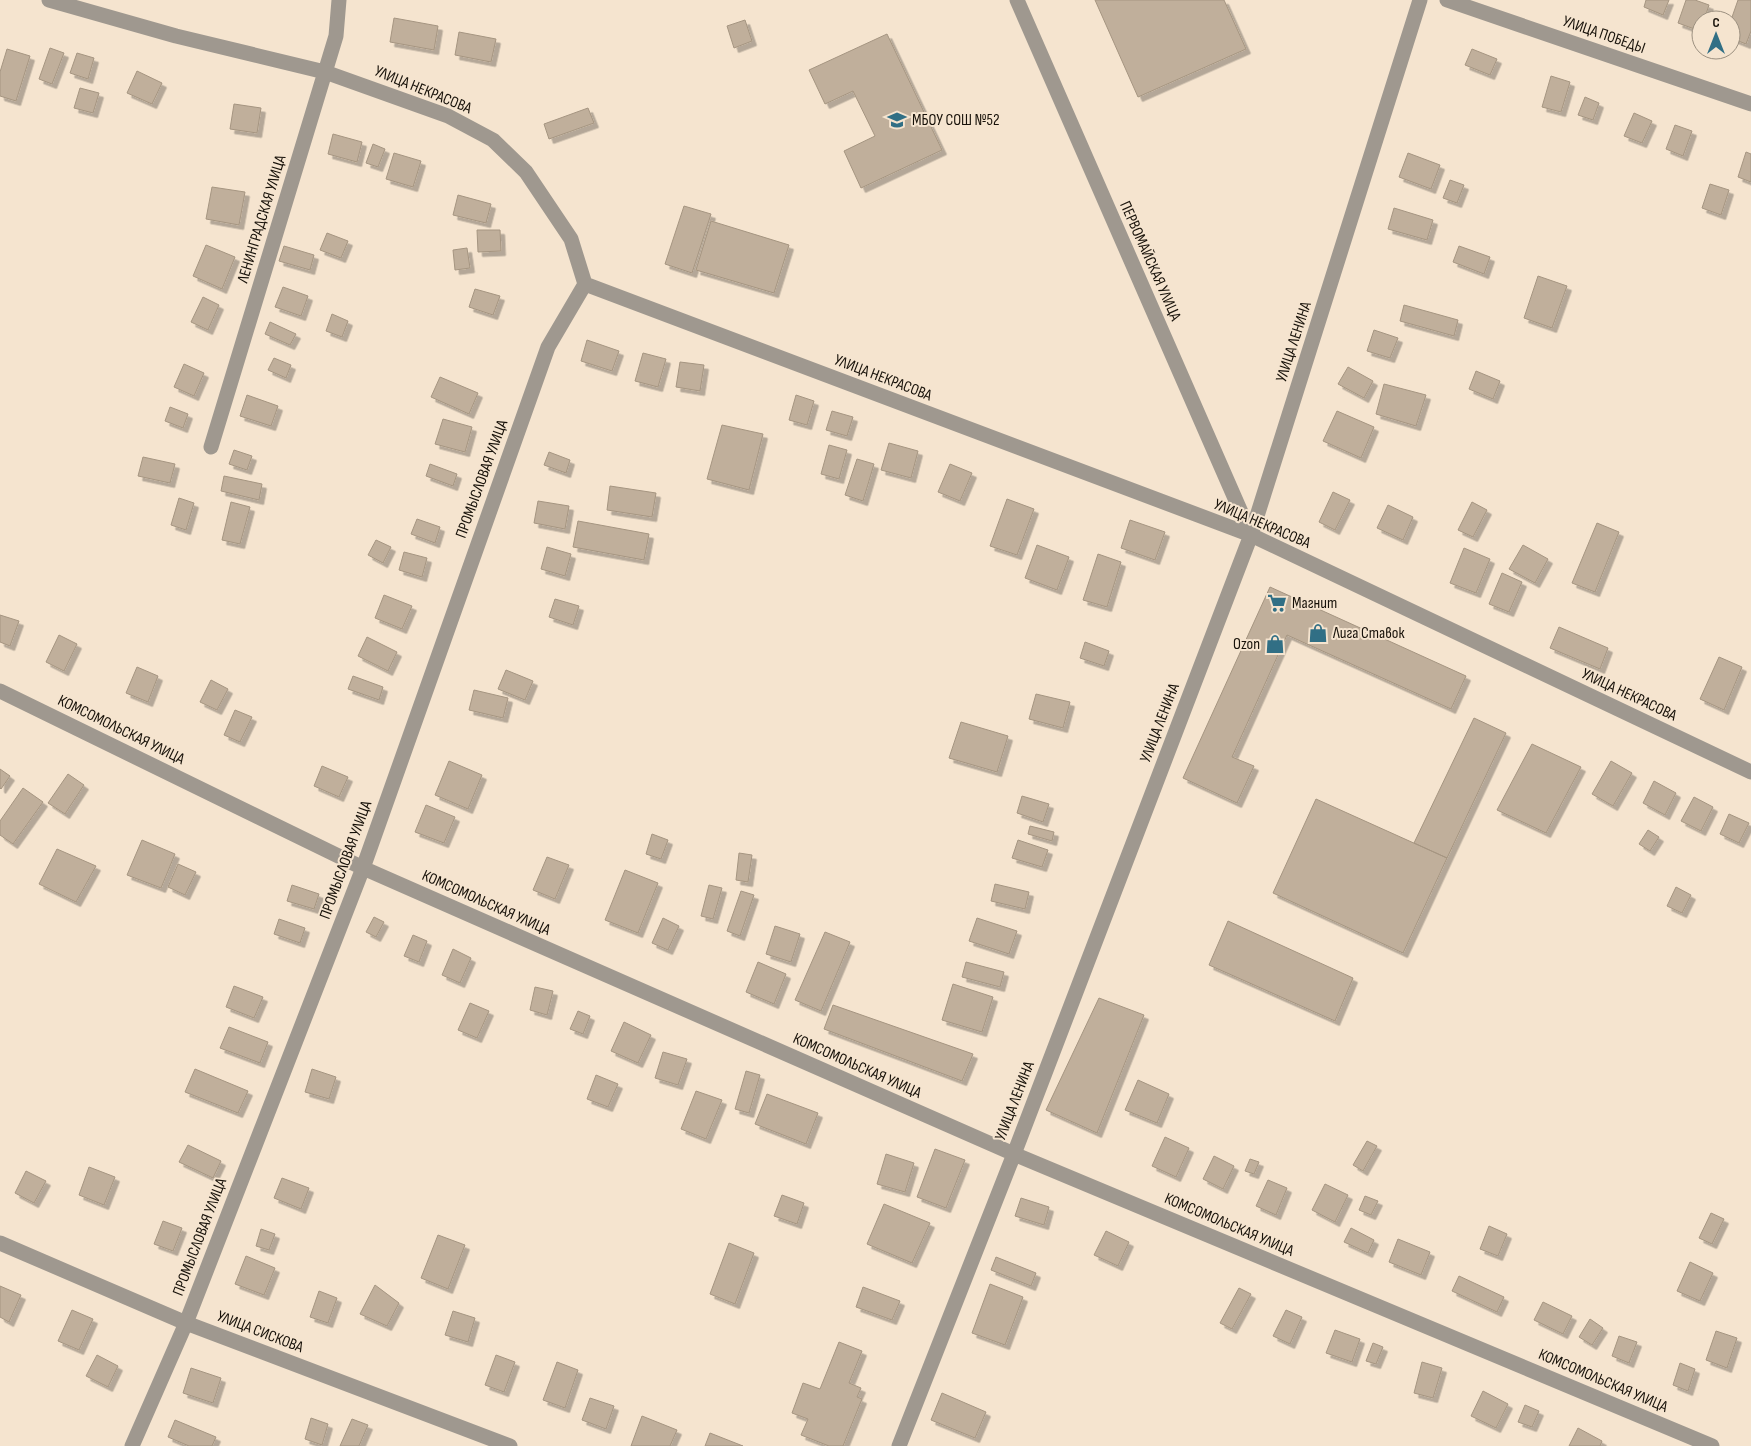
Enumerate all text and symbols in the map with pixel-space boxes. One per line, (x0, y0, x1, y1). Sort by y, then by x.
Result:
north arrow (1691, 10, 1741, 60)
street label: УЛИЦА ПОБЕДЫ (1560, 12, 1648, 58)
text: С (1712, 14, 1720, 31)
street label: УЛИЦА НЕКРАСОВА (372, 62, 474, 118)
school or university icon: МБОУ СОШ №52 (886, 109, 908, 131)
place label: МБОУ СОШ №52 (912, 111, 1000, 130)
street label: ЛЕНИНГРАДСКАЯ УЛИЦА (233, 153, 291, 286)
street label: ПЕРВОМАЙСКАЯ УЛИЦА (1115, 198, 1185, 324)
street label: УЛИЦА ЛЕНИНА (1272, 299, 1316, 384)
street label: УЛИЦА НЕКРАСОВА (831, 351, 935, 405)
street label: ПРОМЫСЛОВАЯ УЛИЦА (452, 417, 512, 541)
street label: УЛИЦА НЕКРАСОВА (1211, 495, 1313, 553)
supermarket icon: Магнит (1266, 592, 1288, 614)
place label: Магнит (1292, 594, 1337, 613)
shop icon: Лига Ставок (1307, 622, 1329, 644)
place label: Лига Ставок (1332, 624, 1405, 643)
shop icon: Ozon (1264, 633, 1286, 655)
place label: Ozon (1233, 635, 1260, 654)
street label: УЛИЦА НЕКРАСОВА (1578, 665, 1680, 725)
street label: УЛИЦА ЛЕНИНА (1136, 681, 1184, 765)
street label: КОМСОМОЛЬСКАЯ УЛИЦА (55, 691, 188, 769)
street label: ПРОМЫСЛОВАЯ УЛИЦА (316, 798, 376, 922)
street label: КОМСОМОЛЬСКАЯ УЛИЦА (419, 866, 553, 940)
street label: КОМСОМОЛЬСКАЯ УЛИЦА (790, 1029, 924, 1103)
street label: УЛИЦА ЛЕНИНА (991, 1059, 1039, 1143)
street label: ПРОМЫСЛОВАЯ УЛИЦА (169, 1175, 231, 1299)
street label: КОМСОМОЛЬСКАЯ УЛИЦА (1162, 1189, 1297, 1261)
street label: УЛИЦА СИСКОВА (214, 1307, 306, 1357)
street label: КОМСОМОЛЬСКАЯ УЛИЦА (1536, 1345, 1671, 1417)

